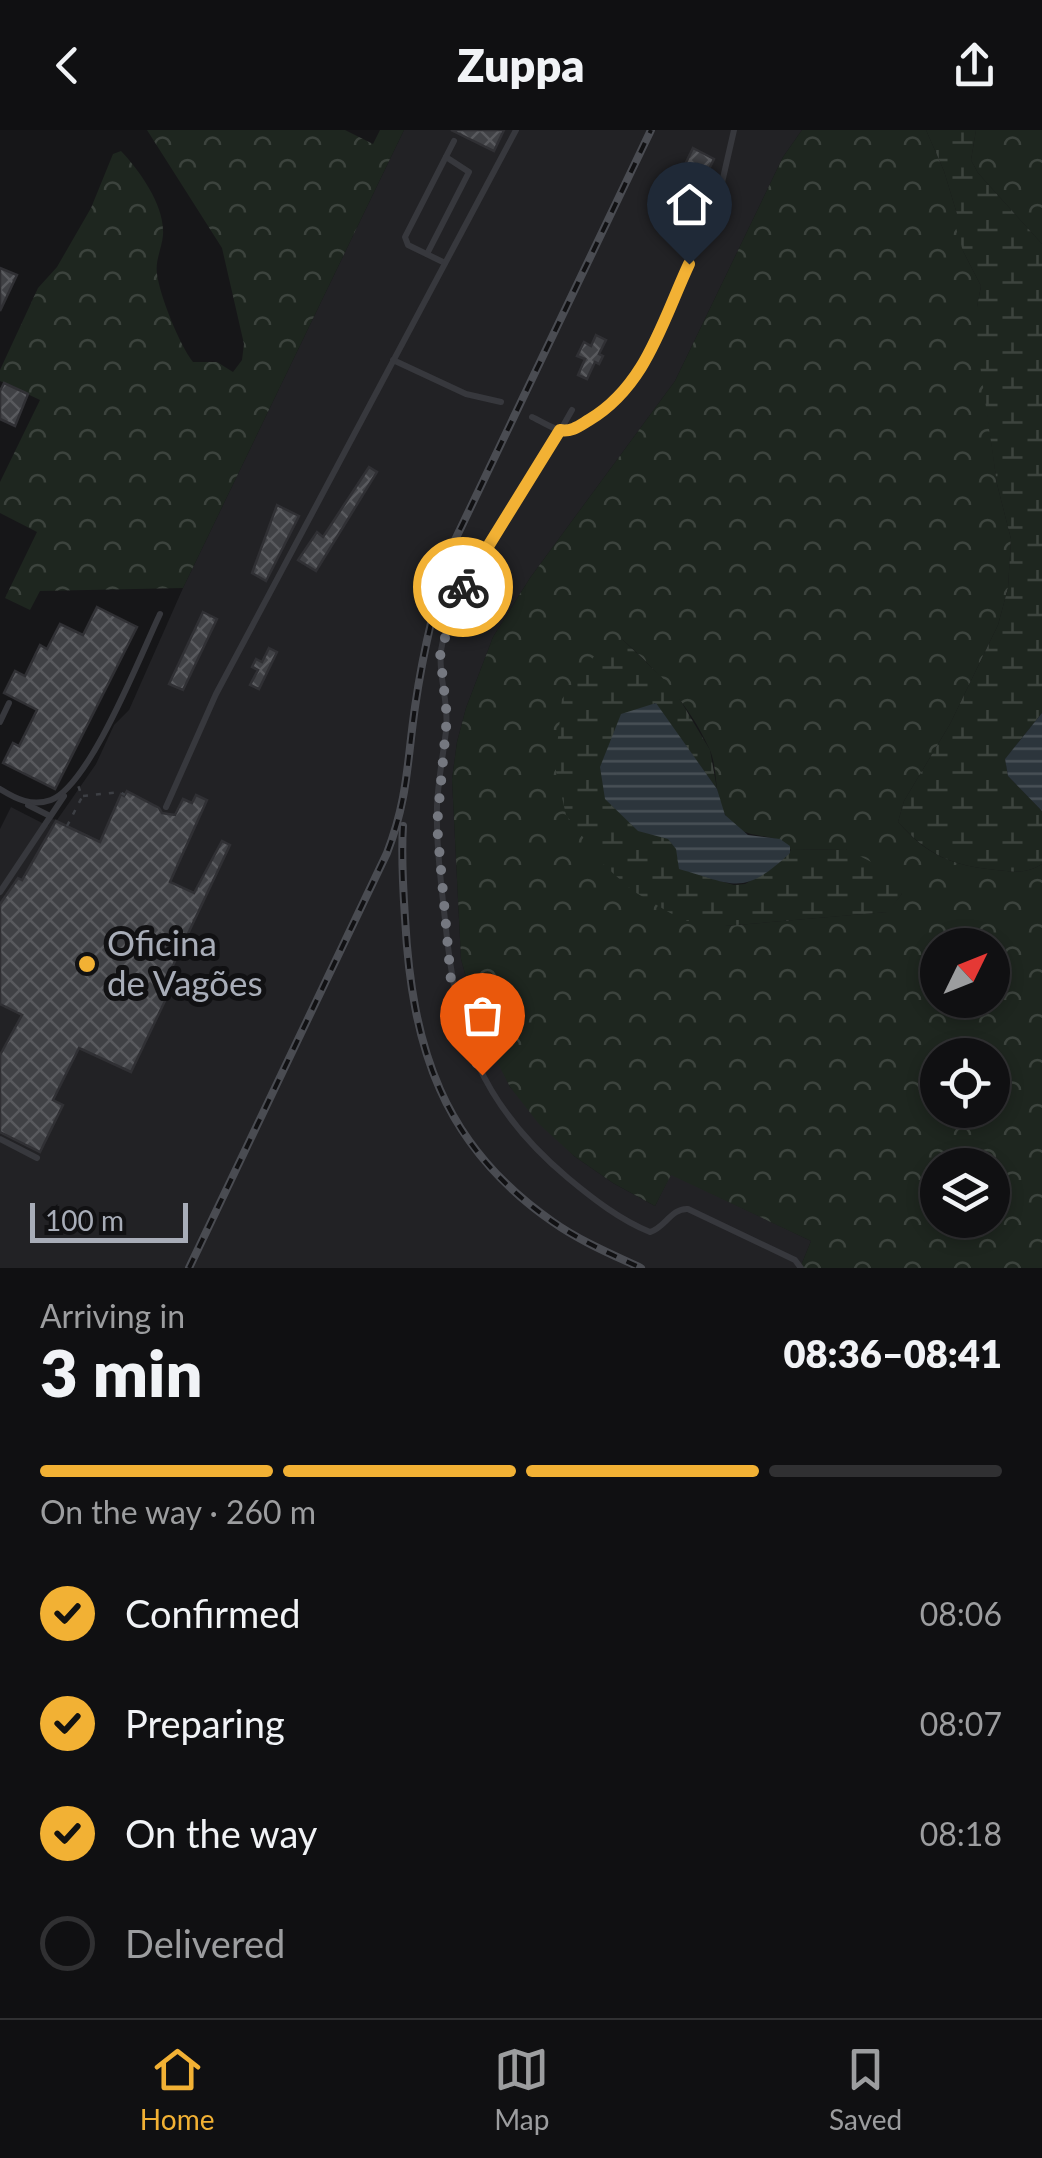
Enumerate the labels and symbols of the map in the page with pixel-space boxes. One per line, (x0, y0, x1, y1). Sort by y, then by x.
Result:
pin (647, 162, 732, 265)
courier (413, 537, 513, 637)
place label: Oficina de Vagões (107, 921, 263, 1003)
north arrow (920, 928, 1010, 1018)
marker: Oficina de Vagões (76, 953, 98, 975)
pin (440, 973, 525, 1076)
scale bar (30, 1198, 188, 1242)

